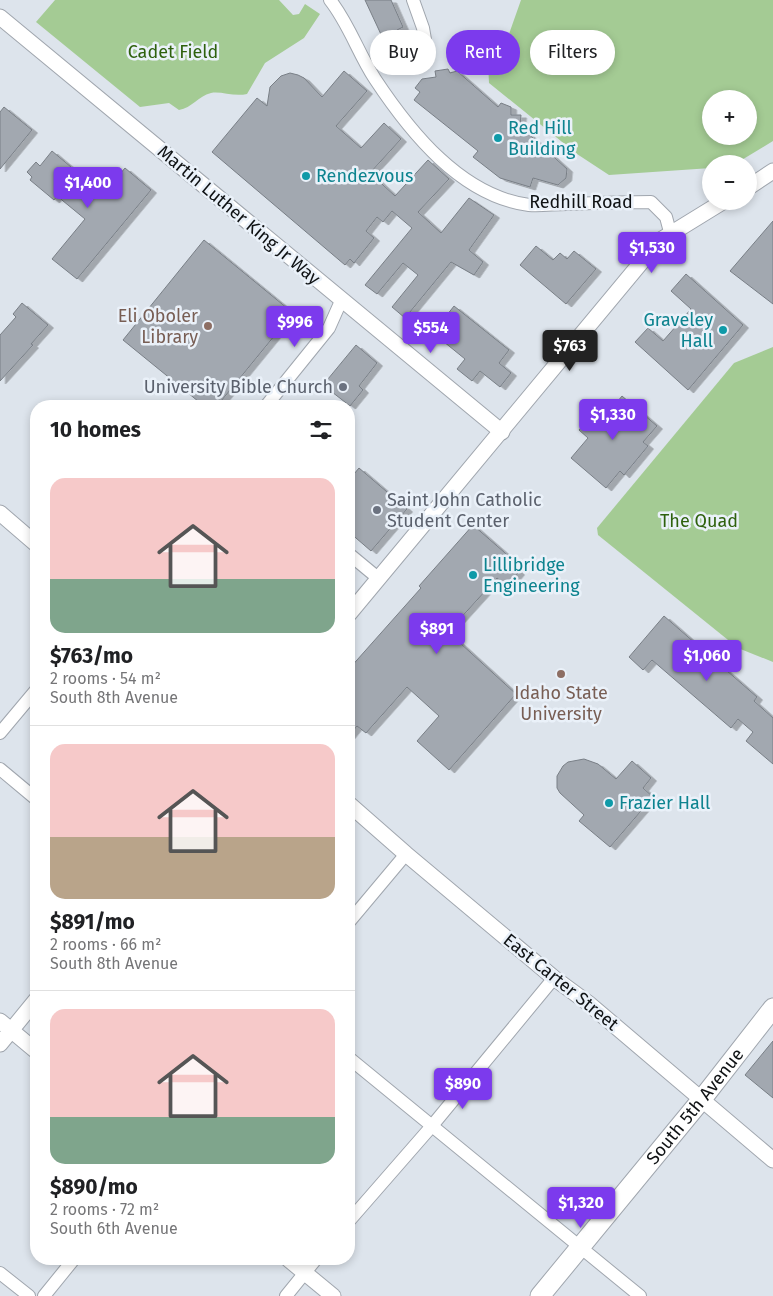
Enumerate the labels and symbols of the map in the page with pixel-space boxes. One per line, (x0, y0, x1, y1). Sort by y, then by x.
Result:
park label: Cadet Field (128, 41, 218, 63)
place label: Red Hill Building (508, 117, 576, 160)
marker: Red Hill Building (492, 132, 504, 144)
street label: Martin Luther King Jr Way (153, 140, 325, 290)
place label: Rendezvous (316, 165, 413, 187)
pin: $1,400 (47, 166, 129, 209)
marker: Rendezvous (300, 170, 312, 182)
street label: Redhill Road (529, 191, 633, 213)
pin: $1,530 (611, 232, 693, 274)
place label: Eli Oboler Library (118, 305, 198, 348)
pin: $996 (265, 306, 325, 348)
place label: Graveley Hall (643, 309, 713, 352)
pin: $554 (401, 312, 461, 354)
marker: Eli Oboler Library (202, 320, 214, 332)
marker: Graveley Hall (717, 324, 729, 336)
pin: $763 (540, 330, 600, 372)
place label: University Bible Church (144, 376, 333, 398)
marker: University Bible Church (337, 381, 349, 393)
pin: $1,330 (572, 398, 654, 441)
place label: Saint John Catholic Student Center (387, 489, 542, 532)
marker: Saint John Catholic Student Center (371, 504, 383, 516)
park label: The Quad (660, 510, 738, 532)
place label: Lillibridge Engineering (483, 554, 580, 597)
marker: Lillibridge Engineering (467, 569, 479, 581)
pin: $891 (407, 612, 467, 655)
pin: $1,060 (666, 640, 748, 682)
marker: Idaho State University (555, 668, 567, 680)
place label: Idaho State University (514, 682, 608, 725)
place label: Frazier Hall (619, 792, 710, 814)
marker: Frazier Hall (603, 797, 615, 809)
street label: East Carter Street (499, 929, 623, 1036)
street label: South 5th Avenue (642, 1044, 749, 1169)
pin: $890 (433, 1068, 493, 1110)
pin: $1,320 (540, 1186, 622, 1229)

